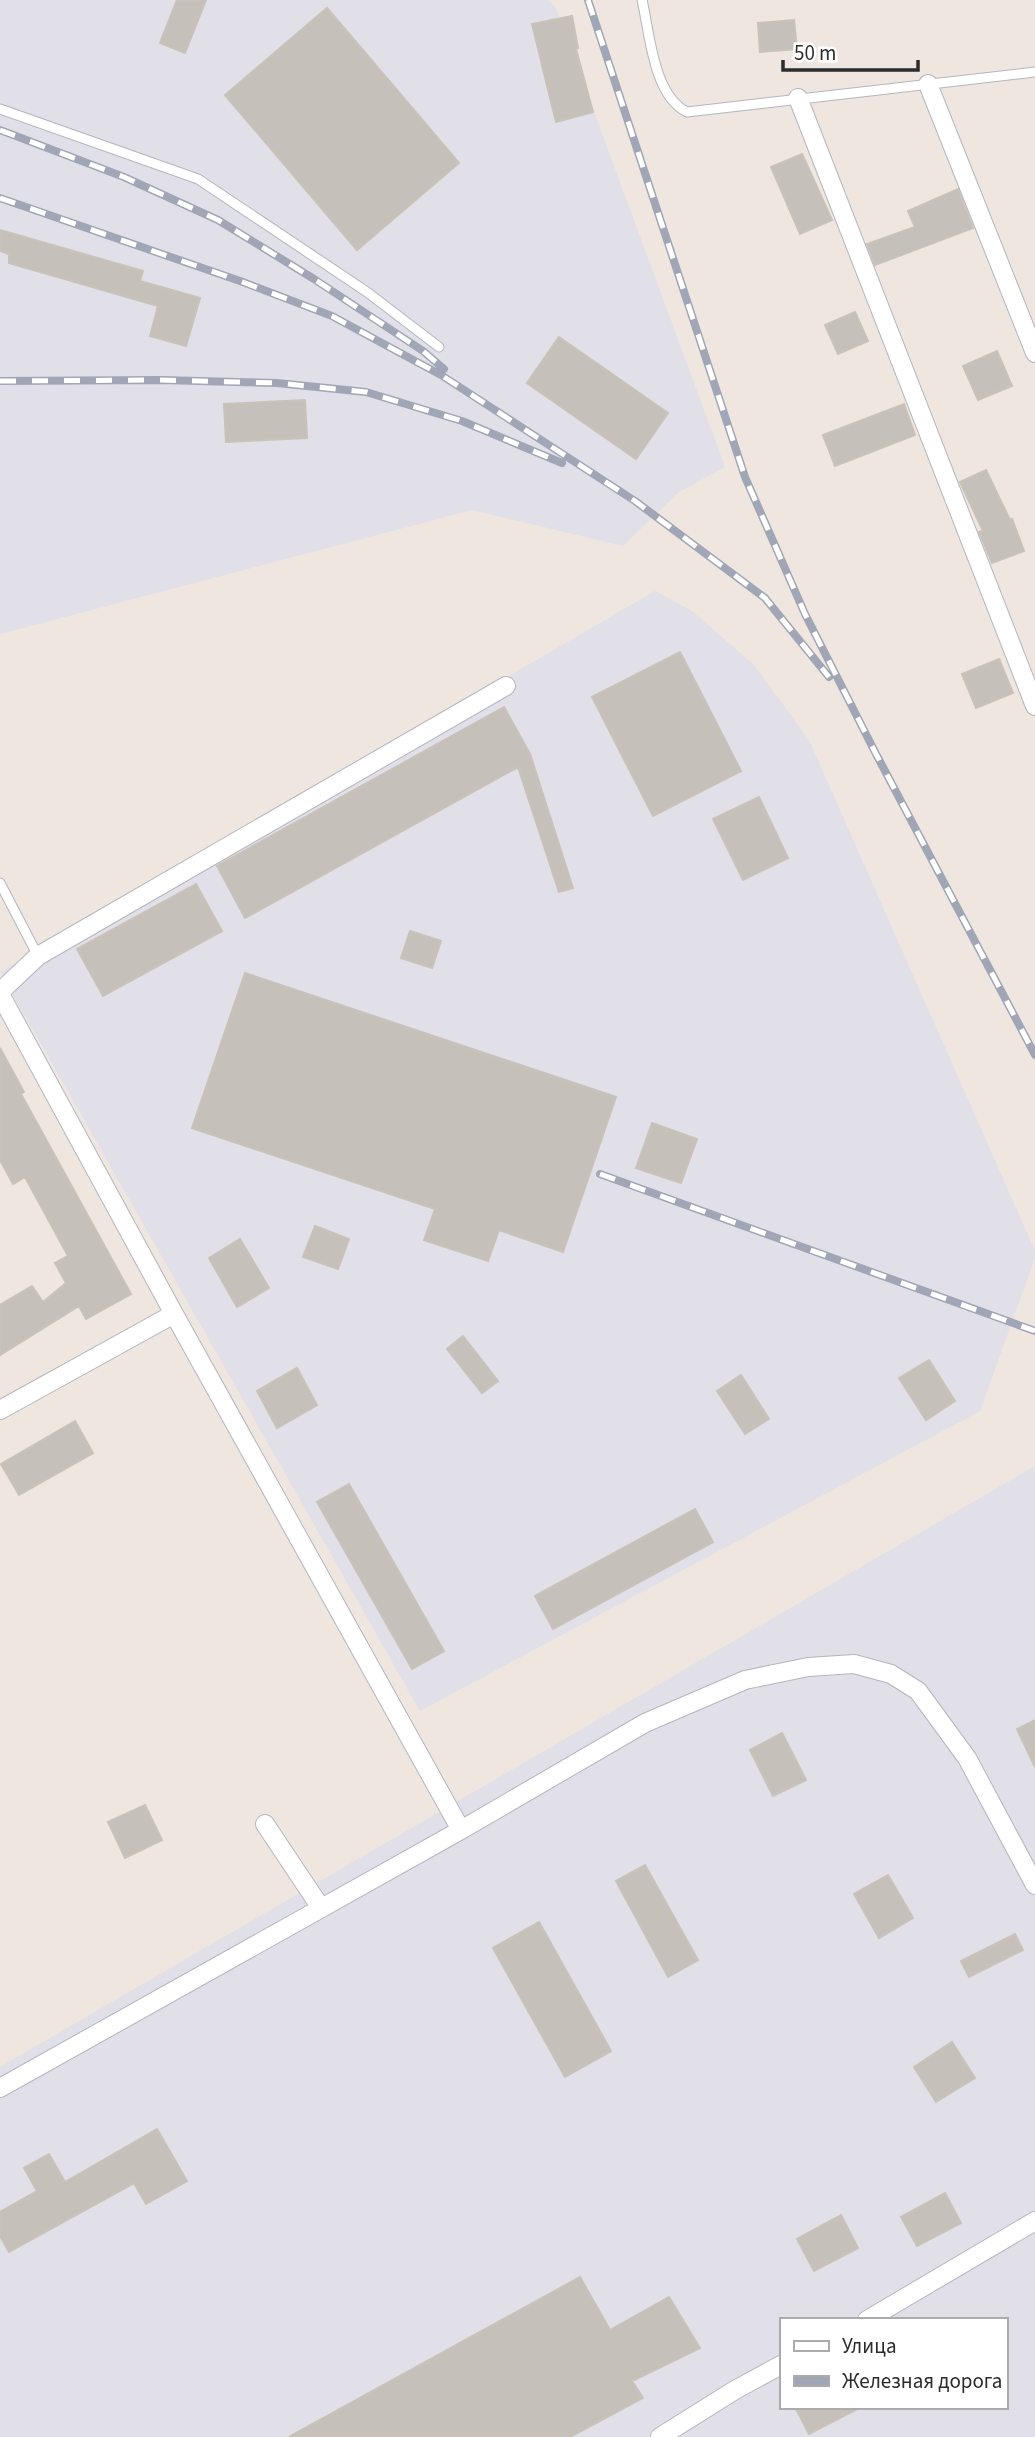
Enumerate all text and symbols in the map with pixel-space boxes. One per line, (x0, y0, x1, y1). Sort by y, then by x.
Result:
scale bar (783, 28, 918, 72)
text: 50 m (794, 38, 836, 68)
legend (780, 2318, 1007, 2409)
text: Улица (842, 2331, 897, 2361)
text: Железная дорога (842, 2366, 1002, 2396)

